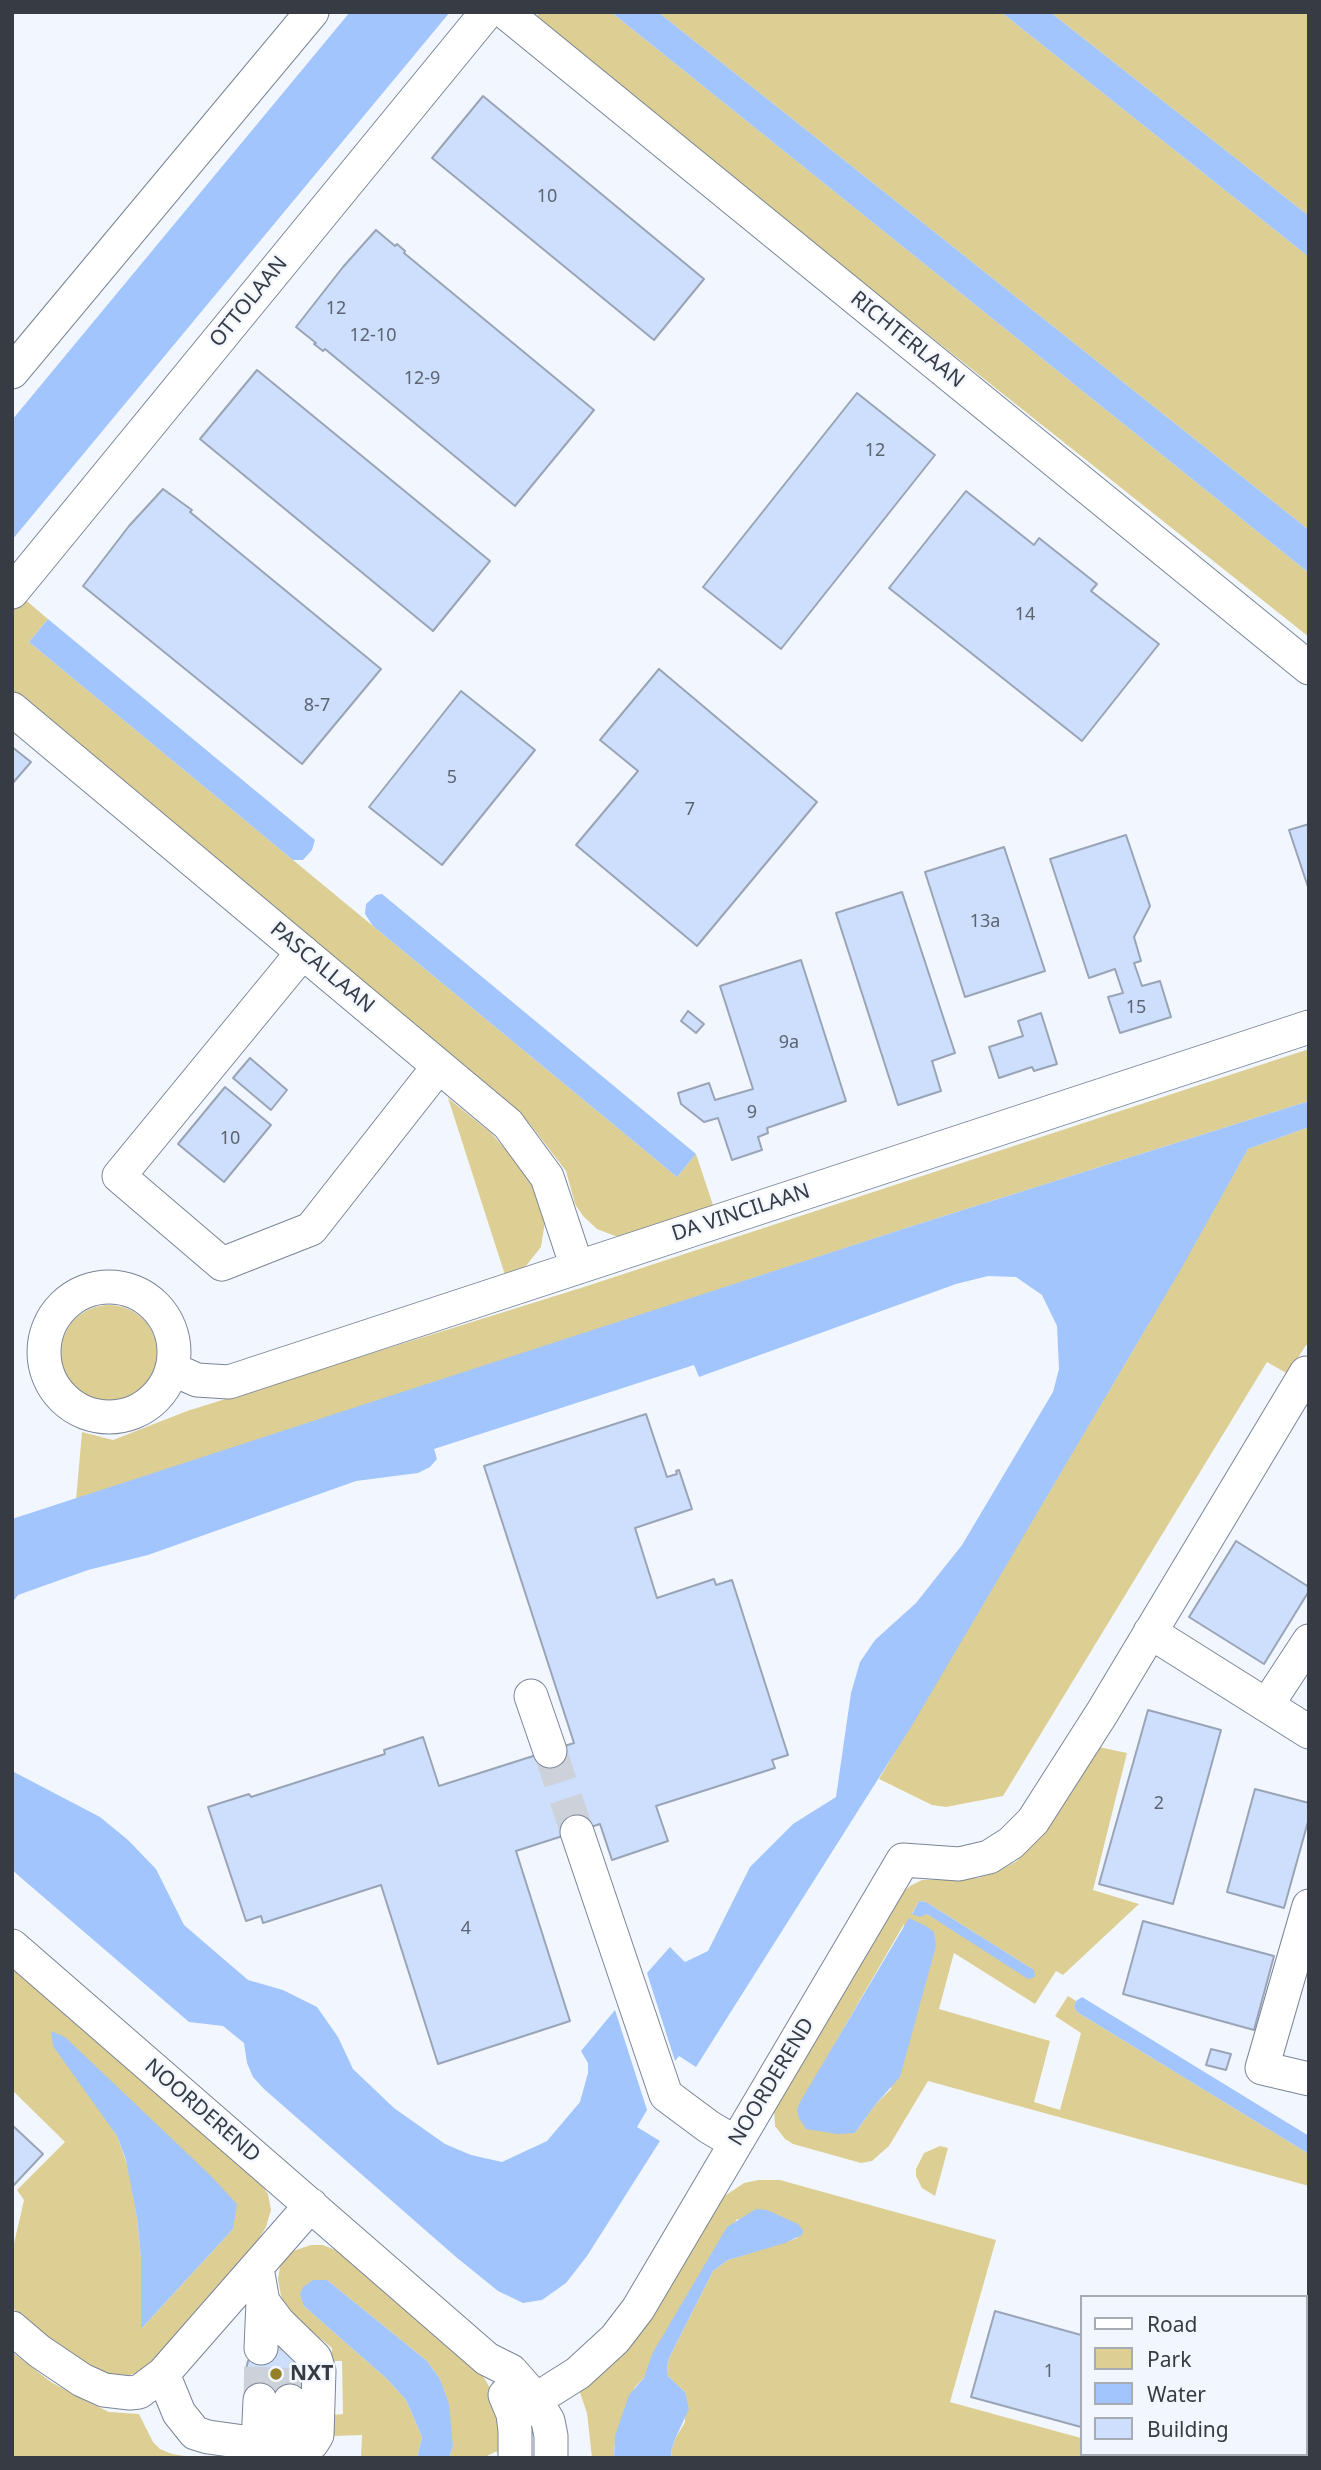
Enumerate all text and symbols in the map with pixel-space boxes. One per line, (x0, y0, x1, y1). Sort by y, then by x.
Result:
house number: 10 (537, 186, 557, 208)
street label: OTTOLAAN (205, 252, 293, 352)
street label: RICHTERLAAN (845, 286, 969, 394)
house number: 12 (326, 298, 346, 320)
house number: 12-10 (350, 325, 396, 347)
house number: 12-9 (404, 368, 440, 390)
house number: 12 (865, 440, 885, 462)
house number: 14 (1015, 604, 1035, 626)
house number: 8-7 (304, 695, 330, 717)
house number: 5 (447, 767, 457, 789)
house number: 7 (685, 799, 695, 821)
house number: 13a (970, 911, 1000, 933)
street label: PASCALLAAN (265, 917, 379, 1019)
house number: 15 (1126, 997, 1146, 1019)
house number: 9a (779, 1032, 799, 1054)
house number: 9 (747, 1102, 757, 1124)
house number: 10 (220, 1128, 240, 1150)
street label: DA VINCILAAN (669, 1179, 813, 1247)
house number: 2 (1154, 1793, 1164, 1815)
house number: 4 (461, 1918, 471, 1940)
street label: NOORDEREND (724, 2013, 820, 2151)
street label: NOORDEREND (139, 2054, 265, 2168)
legend (1080, 2295, 1307, 2456)
text: Road (1147, 2310, 1197, 2338)
text: Park (1147, 2345, 1191, 2373)
place label: NXT (290, 2361, 333, 2387)
house number: 1 (1044, 2361, 1054, 2383)
marker: NXT (268, 2366, 284, 2382)
text: Water (1147, 2380, 1206, 2408)
text: Building (1147, 2415, 1229, 2443)

